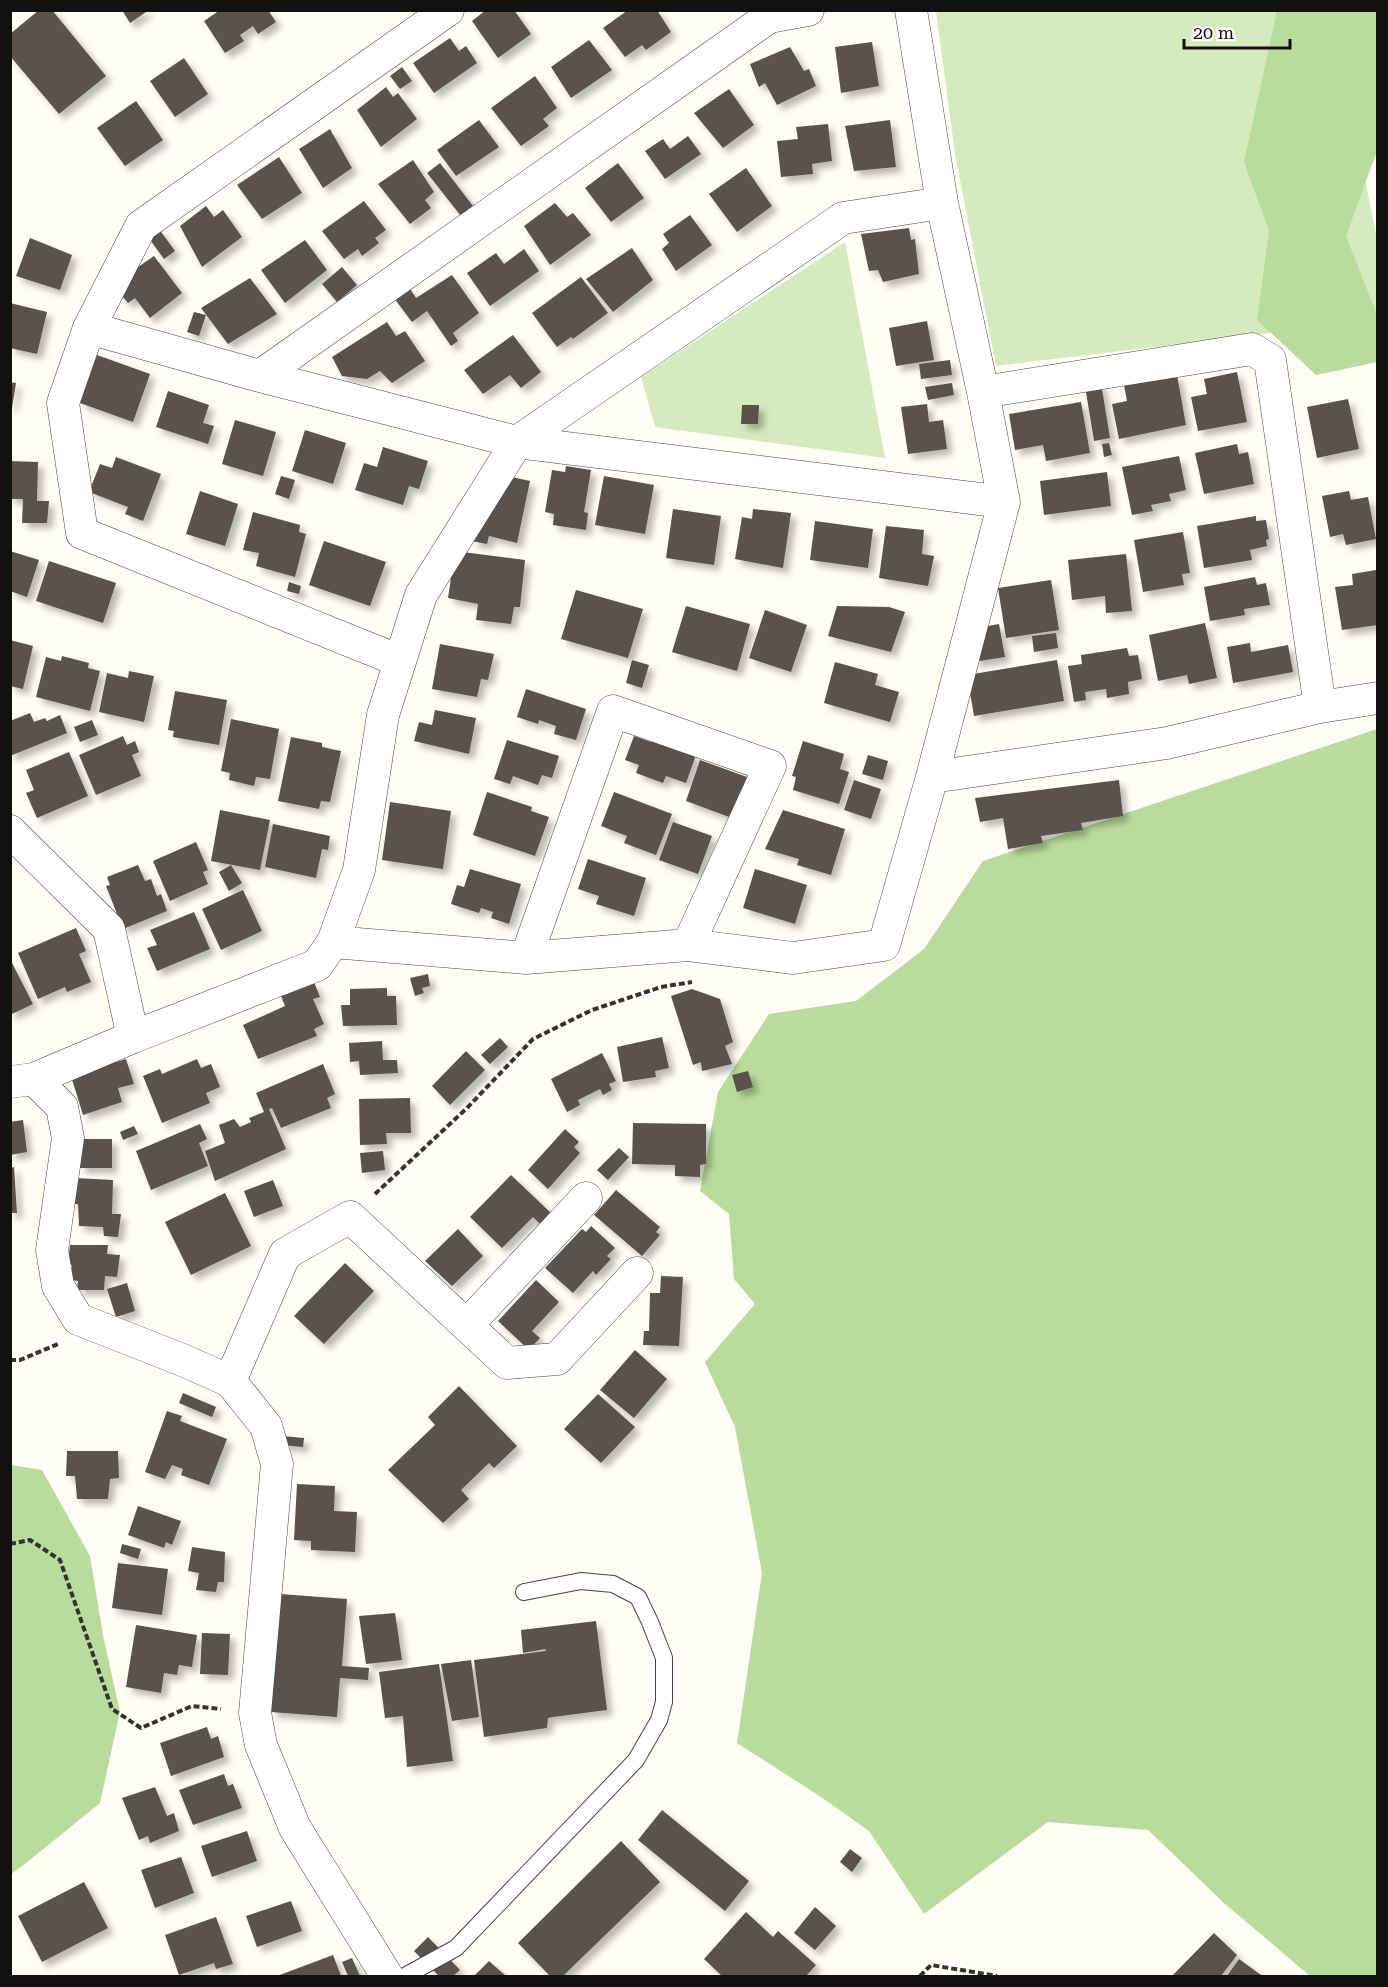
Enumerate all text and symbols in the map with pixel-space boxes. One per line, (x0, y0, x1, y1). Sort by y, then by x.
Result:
scale bar (1184, 12, 1290, 50)
text: 20 m (1193, 22, 1234, 43)

